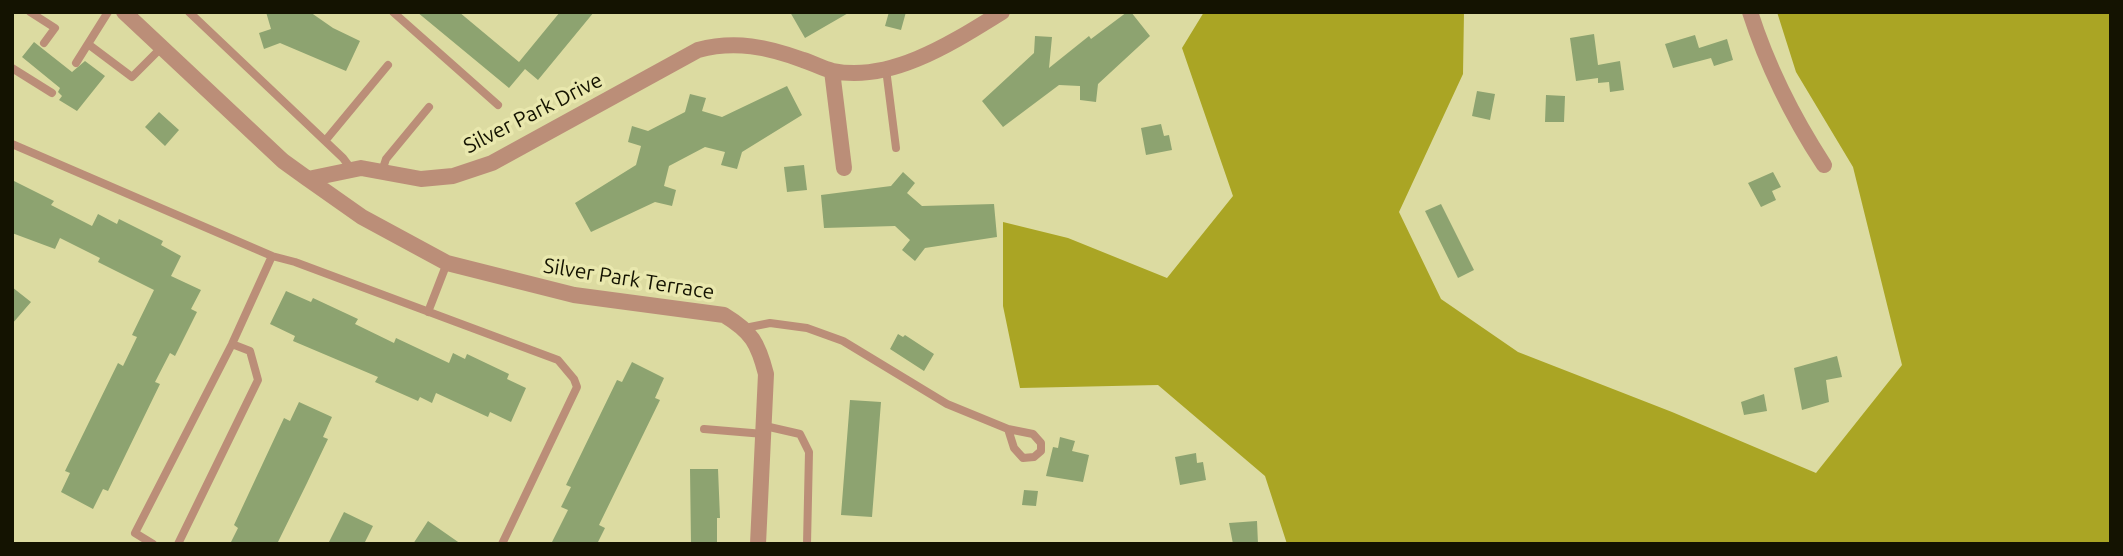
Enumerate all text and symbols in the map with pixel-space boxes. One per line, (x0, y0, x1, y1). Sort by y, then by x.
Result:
street label: Silver Park Drive (459, 67, 607, 159)
street label: Silver Park Terrace (542, 253, 716, 305)

